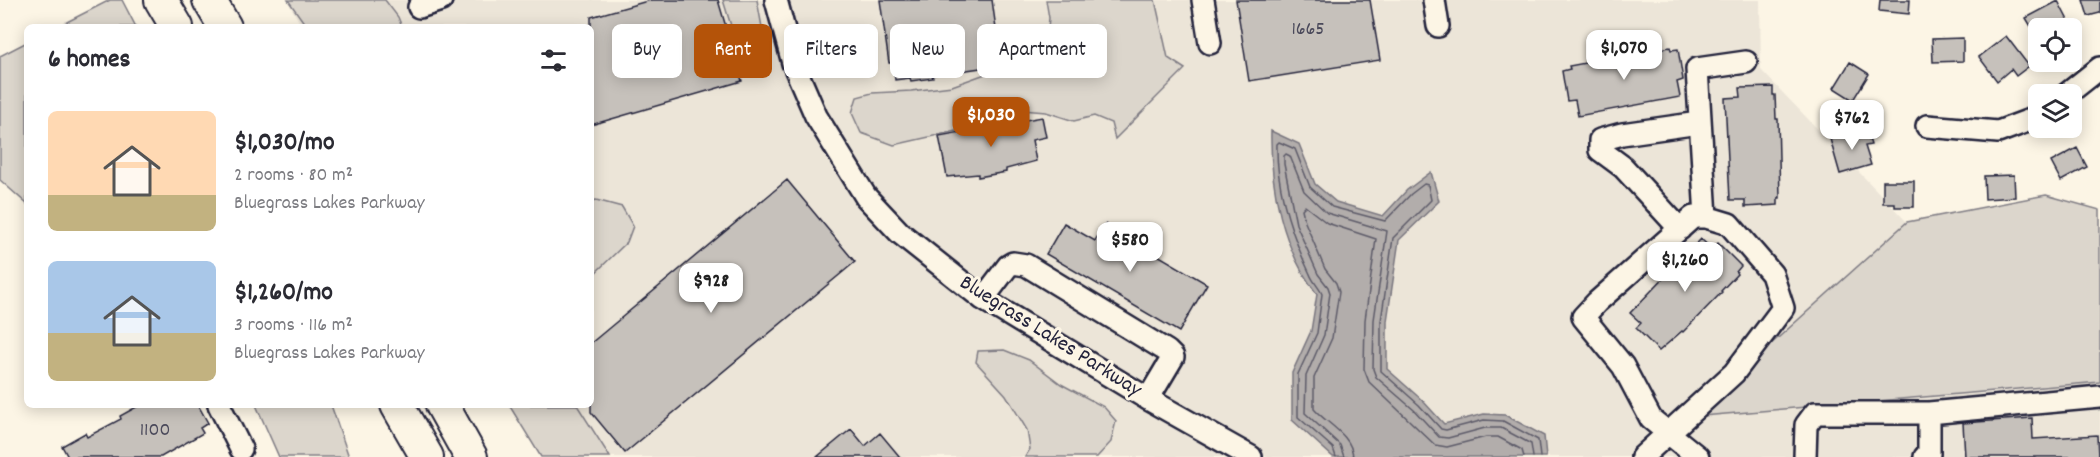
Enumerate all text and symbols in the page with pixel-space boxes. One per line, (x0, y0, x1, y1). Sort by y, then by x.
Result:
house number: 1665 (1291, 16, 1325, 44)
map controls (2028, 18, 2082, 138)
button: locate (2028, 18, 2082, 72)
chip: Buy (612, 24, 682, 78)
chip: Rent (694, 24, 772, 78)
chip: Filters (784, 24, 878, 78)
chip: New (890, 24, 965, 78)
chip: Apartment (977, 24, 1107, 78)
pin: $1,070 (1575, 30, 1673, 81)
text: $1,070 (1600, 35, 1648, 63)
text: 6 homes (48, 42, 130, 79)
icon: filters (537, 44, 570, 77)
button: layers (2028, 84, 2082, 138)
pin: $1,030 (942, 97, 1040, 148)
pin: $762 (1816, 100, 1888, 151)
text: $1,030 (967, 102, 1016, 130)
text: $762 (1834, 105, 1870, 133)
text: $1,030/mo (234, 125, 335, 162)
icon: home (96, 135, 168, 207)
text: 2 rooms · 80 m² (234, 162, 353, 190)
text: Bluegrass Lakes Parkway (234, 190, 425, 218)
pin: $580 (1094, 222, 1166, 273)
text: $580 (1111, 227, 1149, 255)
pin: $1,260 (1636, 242, 1734, 293)
text: $1,260 (1661, 247, 1709, 275)
pin: $928 (675, 263, 747, 314)
text: $928 (693, 268, 729, 296)
street label: Bluegrass Lakes Parkway (953, 268, 1148, 406)
text: $1,260/mo (234, 275, 333, 312)
icon: home (96, 285, 168, 357)
text: 3 rooms · 116 m² (234, 312, 353, 340)
text: Bluegrass Lakes Parkway (234, 340, 425, 368)
house number: 1100 (140, 417, 170, 445)

